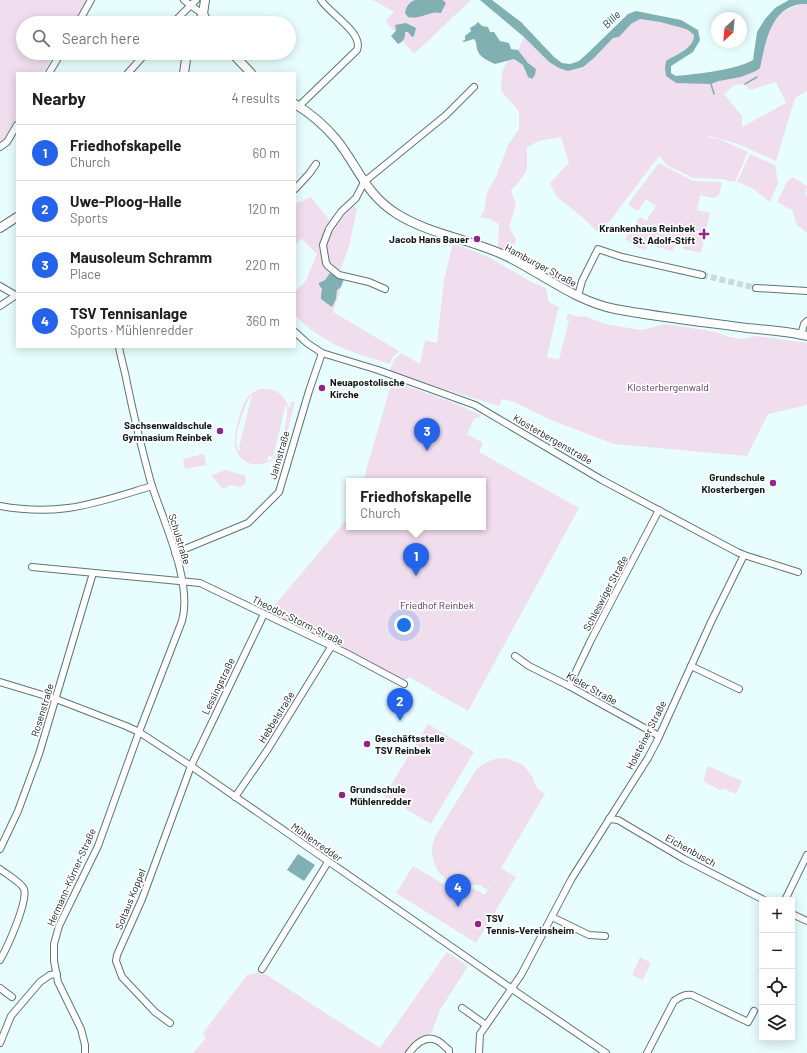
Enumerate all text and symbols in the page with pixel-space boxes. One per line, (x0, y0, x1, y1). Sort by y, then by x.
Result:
water label: Bille (599, 7, 623, 31)
north arrow (711, 12, 747, 48)
search box (16, 16, 296, 60)
icon: search (30, 27, 52, 49)
text: Search here (62, 29, 140, 47)
text: Nearby (32, 88, 86, 108)
text: 4 results (232, 90, 280, 106)
text: Friedhofskapelle (70, 136, 181, 154)
text: 1 (43, 145, 47, 161)
text: 60 m (253, 145, 280, 161)
text: Church (70, 154, 110, 170)
text: Uwe-Ploog-Halle (70, 192, 182, 210)
text: 2 (41, 201, 49, 217)
text: 120 m (248, 201, 280, 217)
text: Sports (70, 210, 108, 226)
place label: Krankenhaus Reinbek St. Adolf-Stift (599, 222, 696, 246)
marker: Krankenhaus Reinbek St. Adolf-Stift (698, 228, 710, 240)
place label: Jacob Hans Bauer (389, 233, 469, 245)
marker: Jacob Hans Bauer (472, 234, 482, 244)
street label: Hamburger Straße (503, 241, 579, 289)
text: Mausoleum Schramm (70, 248, 212, 266)
text: 3 (41, 257, 49, 273)
text: 220 m (245, 257, 280, 273)
text: Place (70, 266, 101, 282)
text: TSV Tennisanlage (70, 304, 187, 322)
text: 4 (41, 313, 49, 329)
text: 360 m (246, 313, 280, 329)
text: Sports · Mühlenredder (70, 322, 193, 338)
place label: Neuapostolische Kirche (330, 376, 405, 400)
park label: Klosterbergenwald (627, 381, 709, 393)
marker: Neuapostolische Kirche (317, 383, 327, 393)
street label: Klosterbergenstraße (511, 411, 595, 467)
pin: 3 (414, 418, 440, 451)
place label: Sachsenwaldschule Gymnasium Reinbek (122, 419, 213, 443)
marker: Sachsenwaldschule Gymnasium Reinbek (215, 426, 225, 436)
street label: Jahnstraße (266, 429, 292, 481)
place label: Grundschule Klosterbergen (702, 471, 766, 495)
popup (346, 478, 486, 530)
marker: Grundschule Klosterbergen (768, 478, 778, 488)
text: Friedhofskapelle (360, 487, 472, 505)
text: Church (360, 505, 401, 521)
street label: Schulstraße (167, 512, 193, 566)
pin: 1 (403, 543, 429, 576)
street label: Schleswiger Straße (580, 553, 630, 633)
street label: Theodor-Storm-Straße (250, 593, 346, 647)
park label: Friedhof Reinbek (400, 599, 474, 611)
your location (394, 615, 414, 635)
street label: Lessingstraße (199, 656, 237, 716)
street label: Kieler Straße (564, 669, 620, 707)
street label: Rosenstraße (28, 682, 56, 738)
pin: 2 (387, 688, 413, 721)
street label: Hebbelstraße (255, 689, 297, 745)
street label: Holsteiner Straße (623, 698, 669, 772)
place label: Geschäftsstelle TSV Reinbek (375, 732, 445, 756)
marker: Geschäftsstelle TSV Reinbek (362, 739, 372, 749)
place label: Grundschule Mühlenredder (350, 783, 411, 807)
marker: Grundschule Mühlenredder (337, 790, 347, 800)
street label: Mühlenredder (289, 820, 345, 864)
street label: Hermann-Körner-Straße (44, 826, 98, 928)
street label: Eichenbusch (664, 831, 718, 869)
street label: Soltaus Koppel (112, 867, 148, 931)
pin: 4 (445, 874, 471, 907)
map controls (759, 897, 795, 1041)
button: + (759, 897, 795, 933)
place label: TSV Tennis-Vereinsheim (486, 912, 574, 936)
marker: TSV Tennis-Vereinsheim (473, 919, 483, 929)
button: − (759, 933, 795, 969)
button: locate (759, 969, 795, 1005)
button: layers (759, 1005, 795, 1041)

